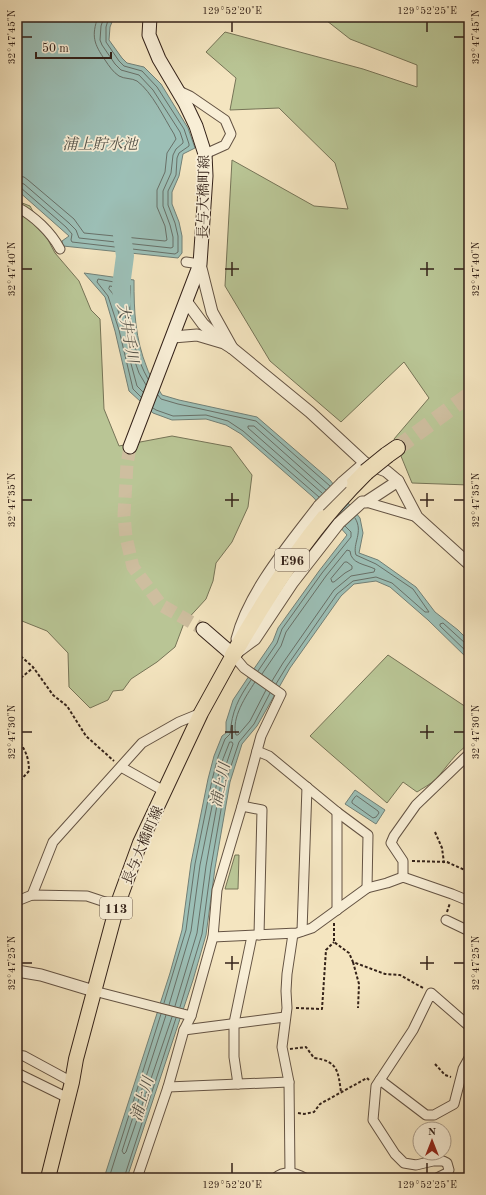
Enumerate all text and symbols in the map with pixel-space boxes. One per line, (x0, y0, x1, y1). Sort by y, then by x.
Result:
text: 129°52'20"E (202, 6, 262, 16)
text: 129°52'25"E (397, 6, 457, 16)
text: 32°47'45"N (7, 9, 17, 64)
text: 32°47'45"N (471, 9, 481, 64)
scale bar (36, 34, 111, 60)
text: 50 m (42, 42, 69, 55)
water label: 浦上貯水池 (62, 136, 139, 153)
street label: 長与大橋町線 (195, 155, 212, 239)
text: 32°47'40"N (7, 241, 17, 296)
text: 32°47'40"N (471, 241, 481, 296)
water label: 大井手川 (114, 302, 141, 366)
text: 32°47'35"N (7, 472, 17, 527)
text: 32°47'35"N (471, 472, 481, 527)
road number: E96 (275, 549, 309, 571)
text: 32°47'30"N (7, 704, 17, 759)
text: 32°47'30"N (471, 704, 481, 759)
water label: 浦上川 (207, 759, 234, 809)
street label: 長与大橋町線 (119, 804, 166, 887)
road number: 113 (100, 897, 132, 919)
text: 32°47'25"N (7, 935, 17, 990)
text: 32°47'25"N (471, 935, 481, 990)
water label: 浦上川 (128, 1073, 158, 1123)
north arrow (412, 1121, 452, 1161)
text: N (428, 1127, 437, 1138)
text: 129°52'20"E (202, 1180, 262, 1190)
text: 129°52'25"E (397, 1180, 457, 1190)

